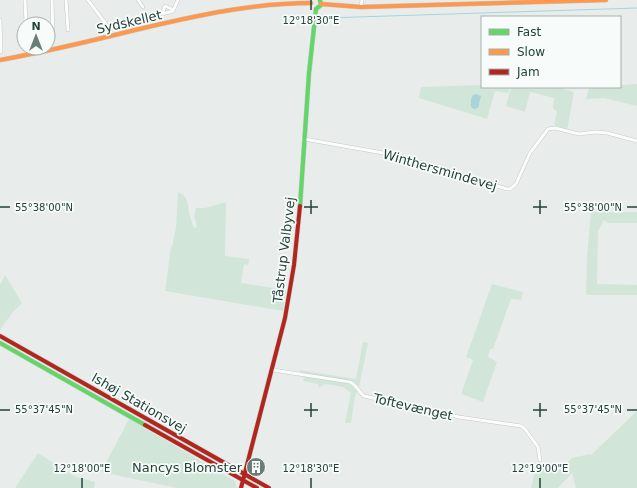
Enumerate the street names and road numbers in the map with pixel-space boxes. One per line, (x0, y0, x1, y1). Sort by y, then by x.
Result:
street label: Sydskellet (95, 7, 163, 37)
street label: Winthersmindevej (381, 147, 499, 193)
street label: Tåstrup Valbyvej (270, 196, 298, 305)
street label: Ishøj Stationsvej (89, 370, 189, 436)
street label: Toftevænget (371, 390, 454, 423)

